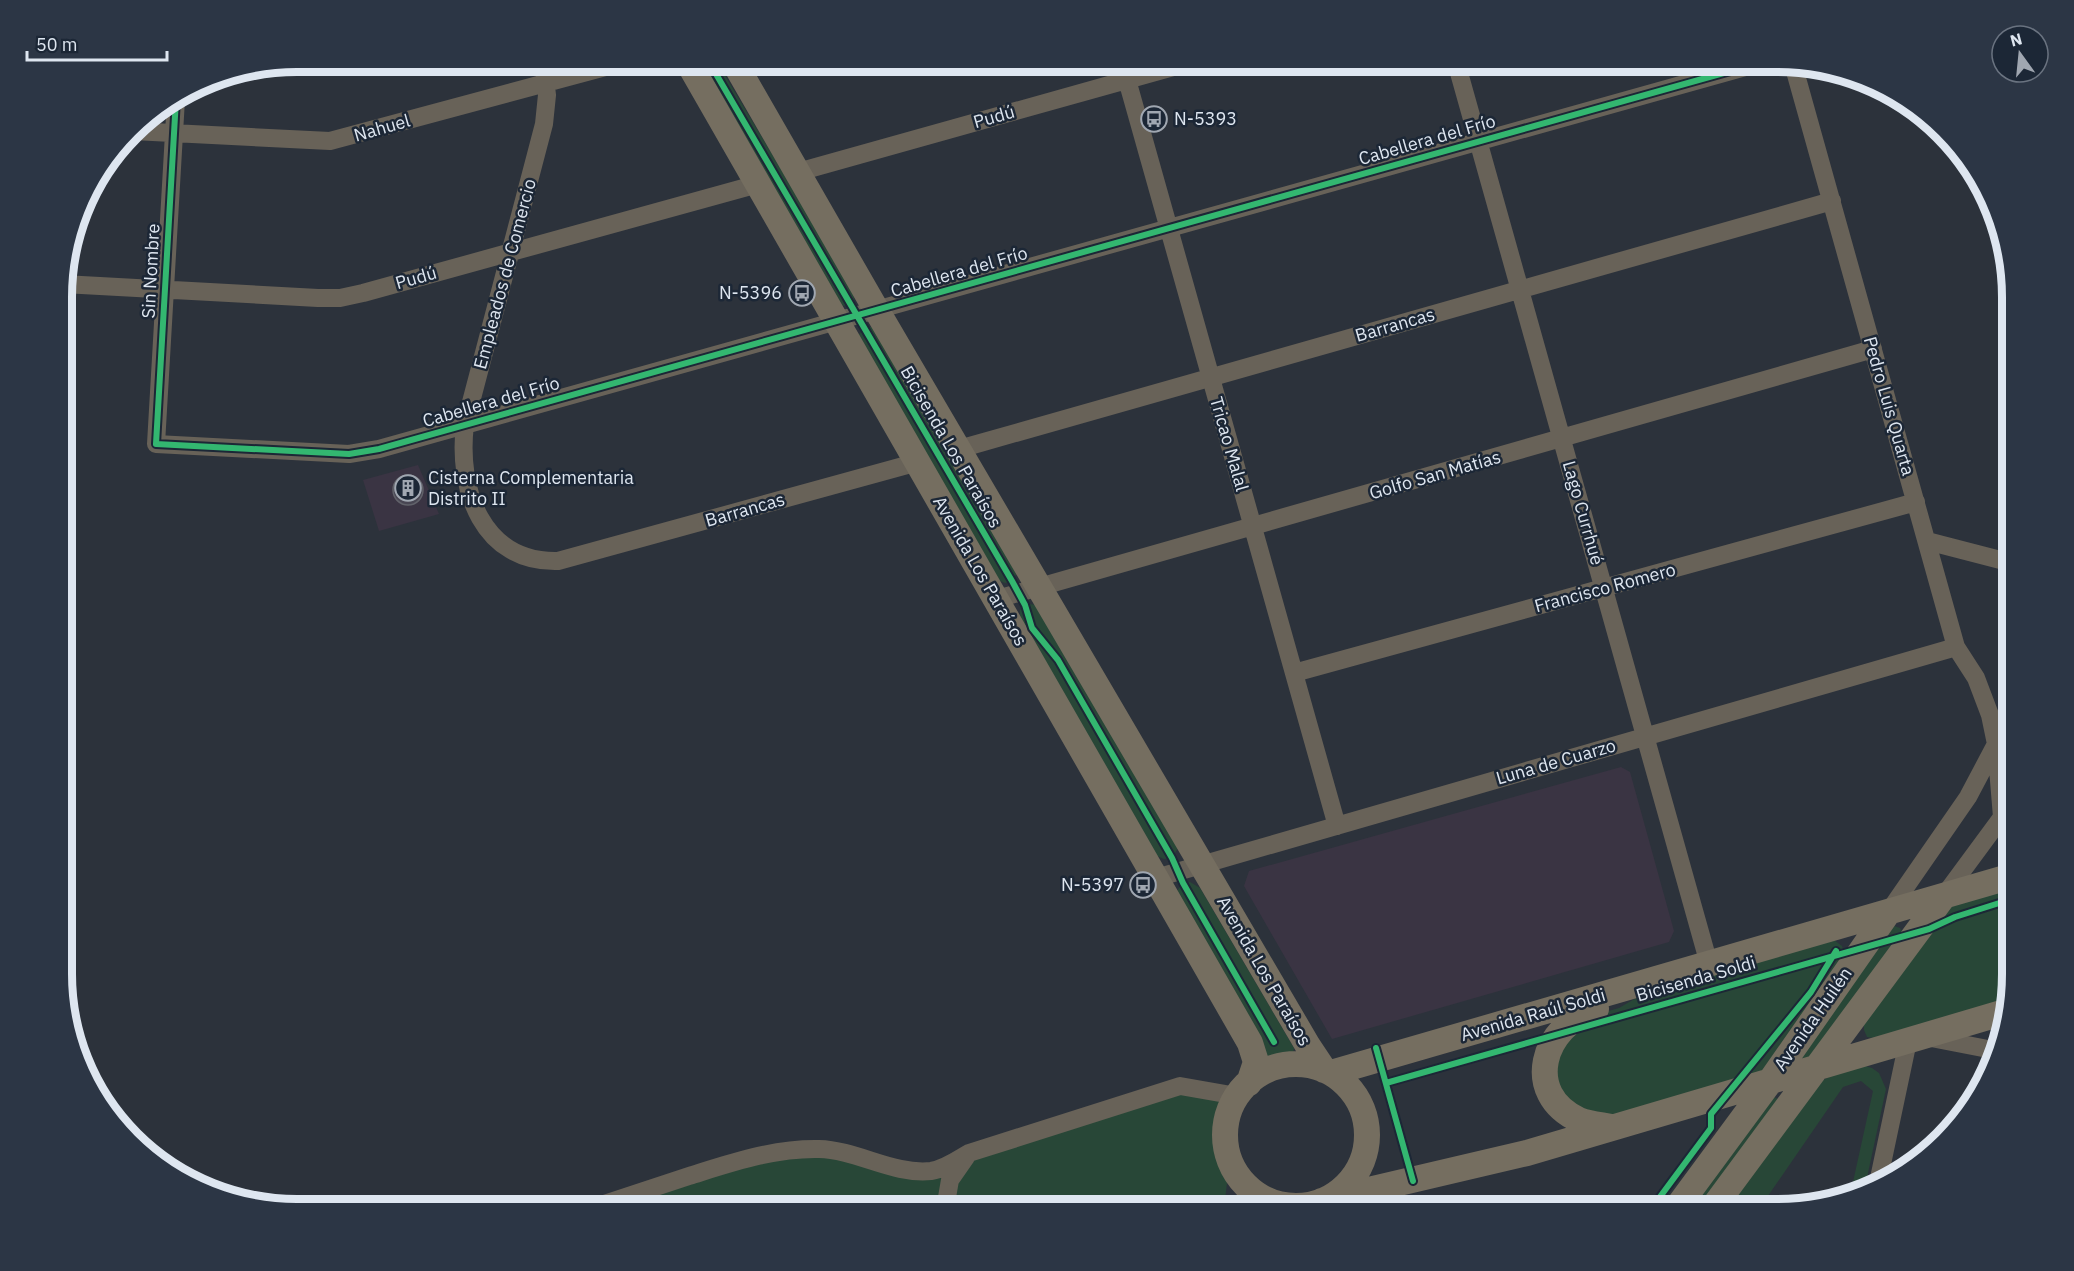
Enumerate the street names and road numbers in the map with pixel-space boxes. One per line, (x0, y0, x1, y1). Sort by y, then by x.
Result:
street label: Pudú (971, 100, 1017, 133)
street label: Nahuel (351, 109, 413, 147)
street label: Cabellera del Frío (1356, 109, 1498, 170)
street label: Empleados de Comercio (468, 176, 541, 372)
street label: Sin Nombre (137, 223, 164, 319)
street label: Cabellera del Frío (888, 241, 1030, 302)
street label: Pudú (393, 261, 439, 294)
street label: Barrancas (1352, 302, 1437, 347)
street label: Pedro Luis Quarta (1859, 334, 1920, 478)
street label: Bicisenda Los Paraísos (896, 362, 1007, 532)
street label: Cabellera del Frío (420, 371, 562, 432)
street label: Tricao Malal (1205, 394, 1254, 494)
street label: Golfo San Matías (1367, 445, 1503, 504)
street label: Lago Currhué (1558, 458, 1609, 568)
street label: Barrancas (702, 487, 787, 532)
street label: Avenida Los Paraísos (928, 492, 1033, 650)
street label: Francisco Romero (1532, 558, 1678, 617)
street label: Luna de Cuarzo (1493, 733, 1618, 790)
street label: Avenida Los Paraísos (1212, 892, 1317, 1050)
street label: Bicisenda Soldi (1633, 950, 1758, 1007)
street label: Avenida Huilén (1768, 962, 1857, 1075)
street label: Avenida Raúl Soldi (1458, 983, 1608, 1046)

